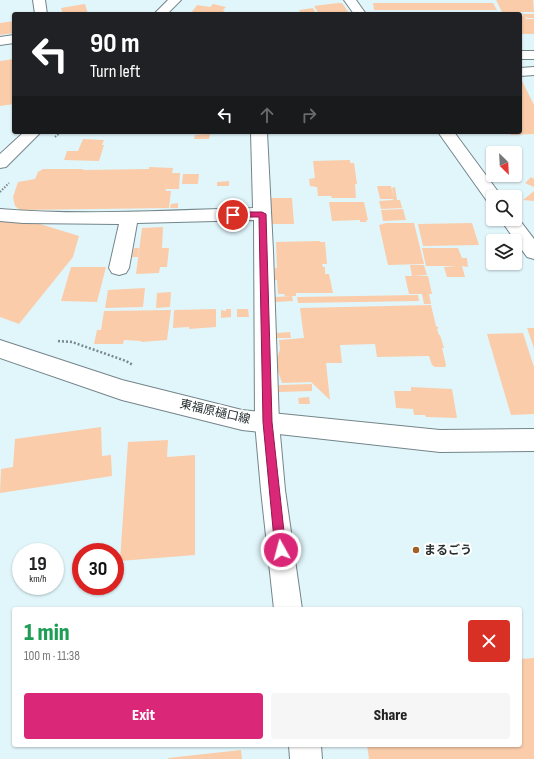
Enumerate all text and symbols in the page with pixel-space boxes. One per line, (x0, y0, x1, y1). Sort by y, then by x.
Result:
text: 90 m (90, 27, 140, 60)
icon: left (24, 28, 76, 80)
text: Turn left (90, 61, 141, 82)
icon: left (214, 104, 236, 126)
icon: ahead (256, 104, 278, 126)
icon: right (298, 104, 320, 126)
north arrow (486, 146, 522, 182)
map controls (486, 146, 522, 270)
button: search (486, 190, 522, 226)
pin (216, 198, 250, 232)
icon: arrive (222, 204, 244, 226)
button: layers (486, 234, 522, 270)
street label: 東福原樋口線 (178, 397, 252, 427)
position arrow (260, 529, 302, 571)
speed limit sign: 30 (72, 543, 124, 595)
place label: まるごう (424, 543, 472, 558)
marker: まるごう (411, 545, 421, 555)
text: 19 (29, 552, 47, 576)
text: km/h (29, 573, 47, 585)
text: 1 min (24, 618, 70, 647)
button: close (468, 620, 510, 662)
text: 100 m · 11:38 (24, 648, 80, 664)
button: Exit (24, 693, 263, 739)
button: Share (271, 693, 510, 739)

